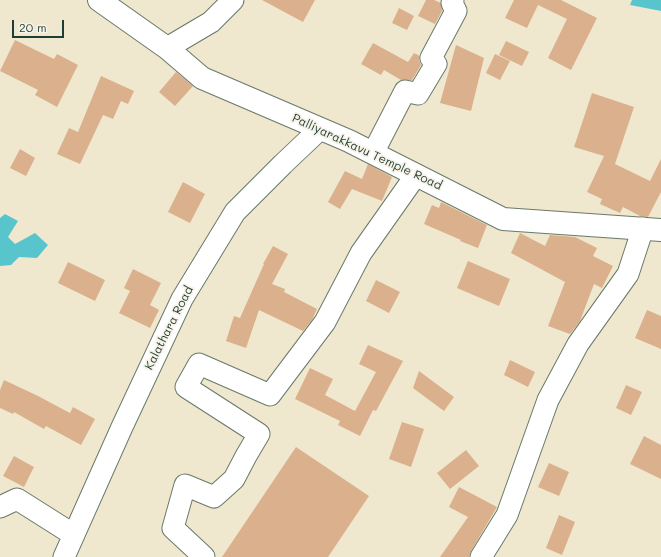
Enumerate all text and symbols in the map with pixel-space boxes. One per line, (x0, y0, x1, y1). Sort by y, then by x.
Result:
scale bar (14, 12, 66, 38)
text: 20 m (19, 19, 47, 35)
street label: Palliyarakkavu Temple Road (290, 111, 444, 193)
street label: Kalathara Road (142, 284, 196, 372)

